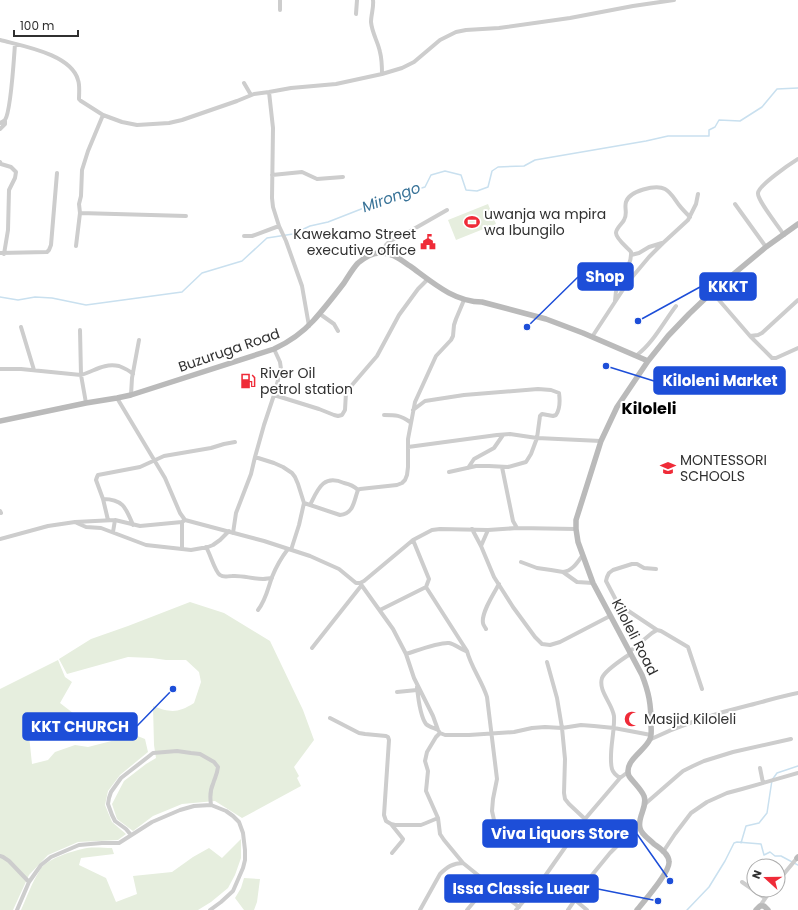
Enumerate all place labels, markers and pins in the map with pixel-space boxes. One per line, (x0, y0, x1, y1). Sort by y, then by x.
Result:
place label: uwanja wa mpira wa Ibungilo (484, 204, 606, 240)
sports icon: uwanja wa mpira wa Ibungilo (463, 213, 481, 231)
place label: Kawekamo Street executive office (293, 224, 416, 260)
public building icon: Kawekamo Street executive office (419, 233, 437, 251)
callout: Shop (578, 263, 633, 290)
callout: KKKT (700, 273, 756, 300)
place label: River Oil petrol station (260, 363, 353, 399)
callout: Kiloleni Market (654, 367, 785, 394)
fuel station icon: River Oil petrol station (239, 372, 257, 390)
place label: MONTESSORI SCHOOLS (680, 450, 767, 486)
school or university icon: MONTESSORI SCHOOLS (659, 459, 677, 477)
place label: Masjid Kiloleli (644, 709, 736, 729)
mosque icon: Masjid Kiloleli (623, 710, 641, 728)
callout: KKT CHURCH (23, 713, 137, 740)
callout: Viva Liquors Store (483, 820, 637, 847)
callout: Issa Classic Luear (445, 875, 598, 902)

